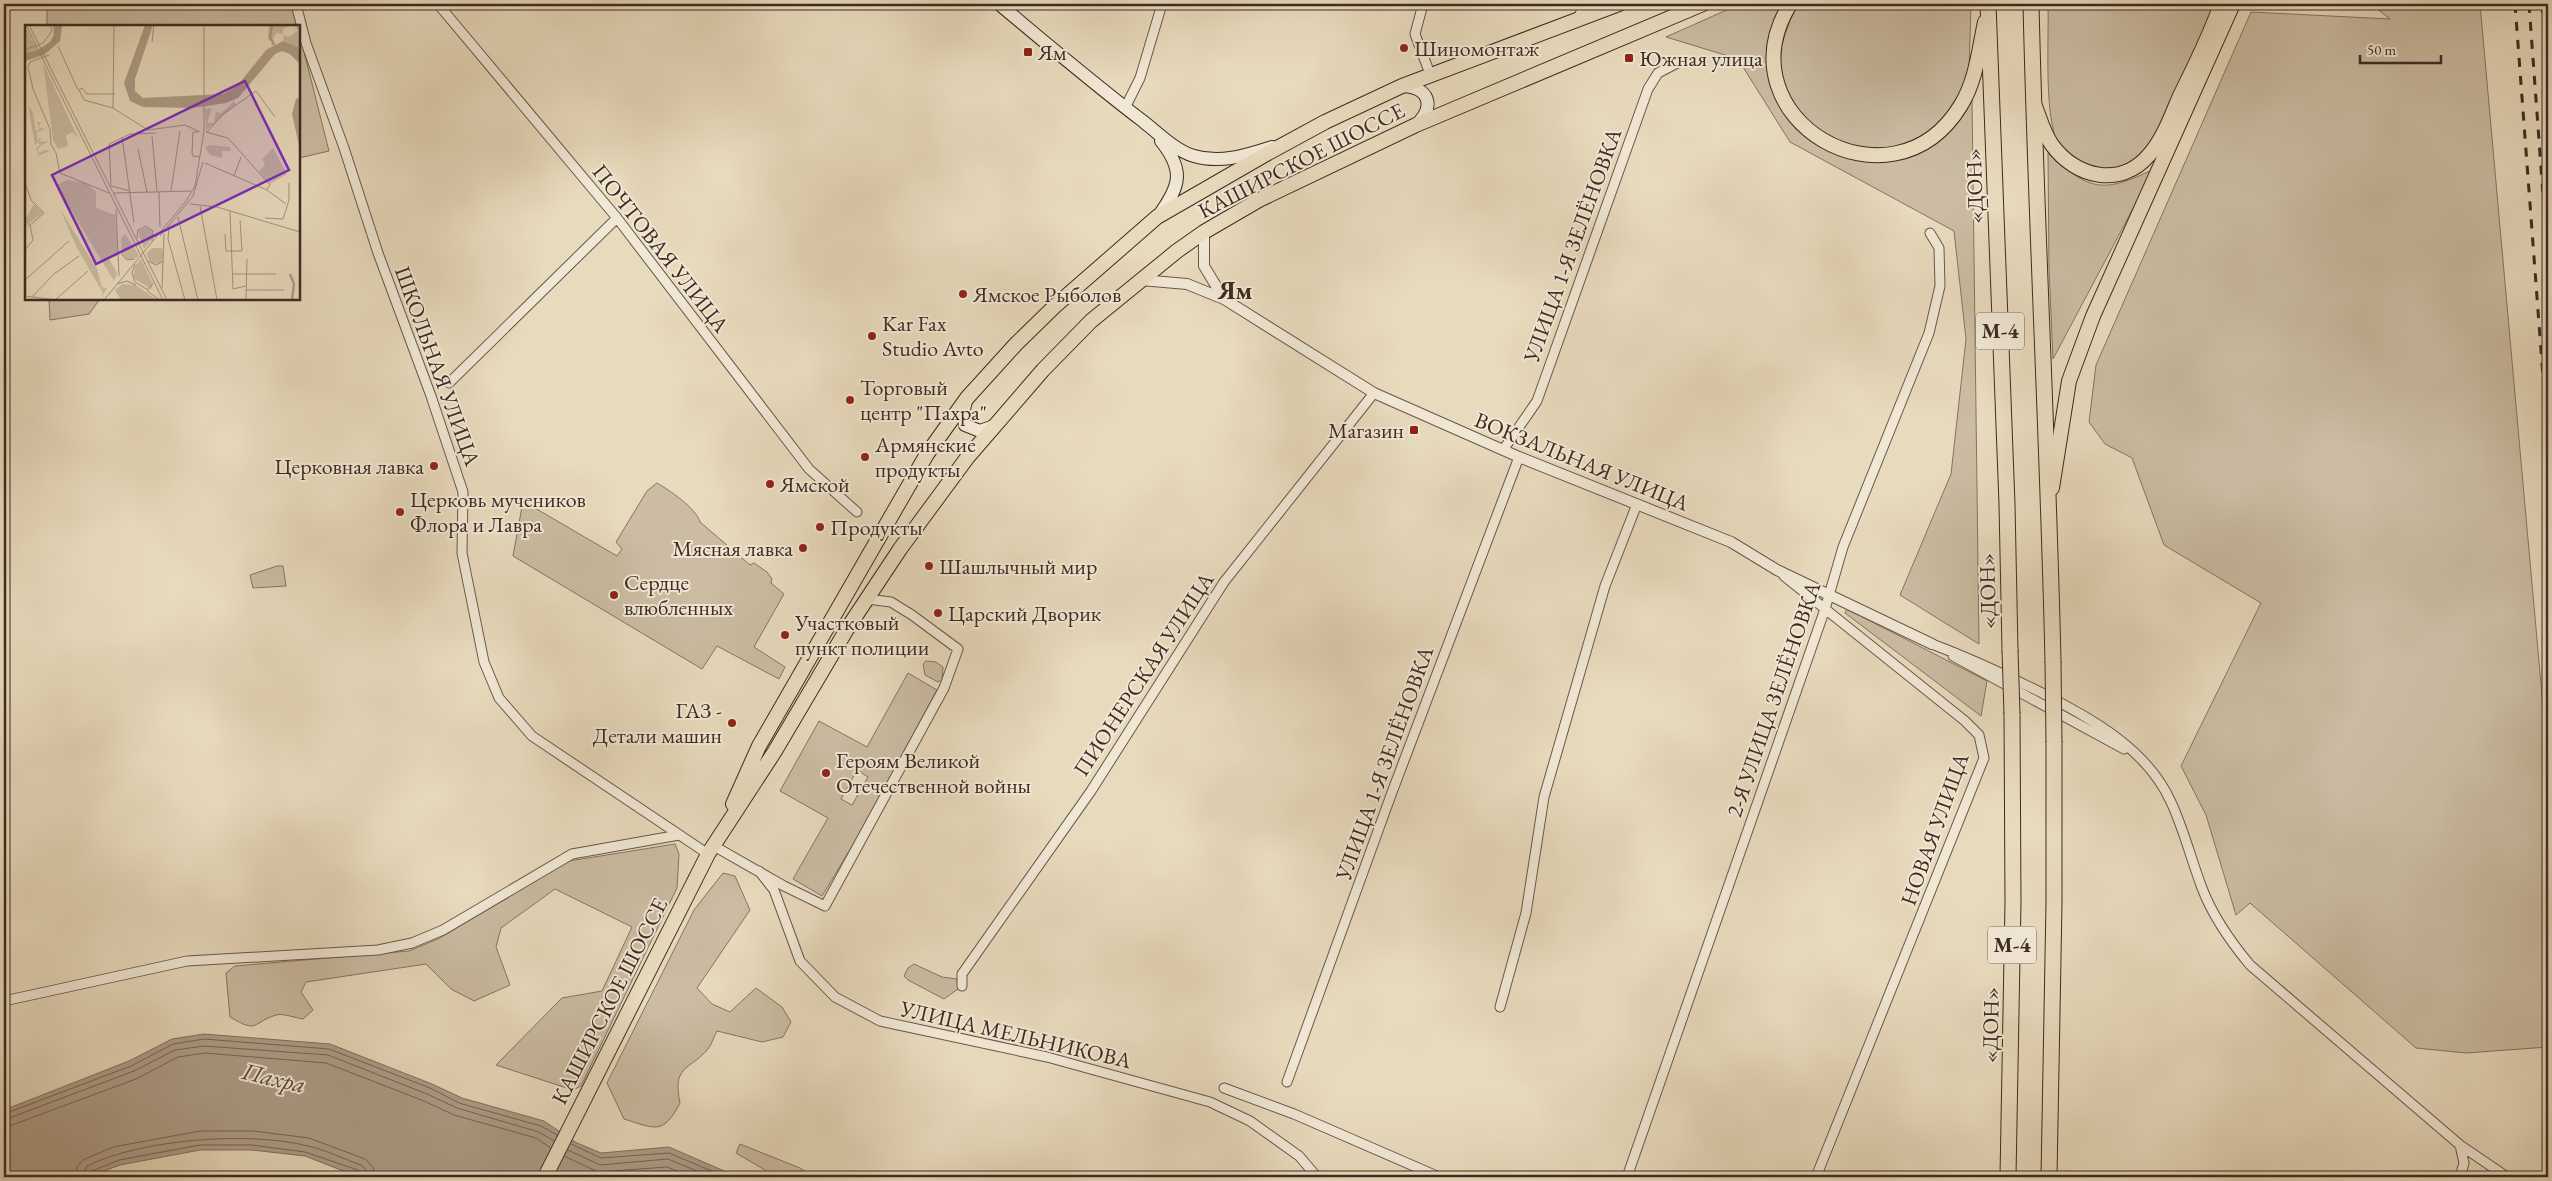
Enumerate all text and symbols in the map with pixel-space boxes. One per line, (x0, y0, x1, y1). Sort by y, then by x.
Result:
inset map (25, 25, 300, 300)
scale bar (2360, 32, 2441, 64)
place label: Шиномонтаж (1414, 34, 1540, 63)
place label: Ям (1037, 38, 1067, 67)
text: 50 m (2367, 40, 2396, 59)
marker: Шиномонтаж (1398, 42, 1410, 54)
place label: Южная улица (1639, 44, 1763, 73)
marker: Ям (1022, 46, 1034, 58)
marker: Южная улица (1623, 52, 1635, 64)
street label: КАШИРСКОЕ ШОССЕ (1193, 96, 1410, 225)
street label: УЛИЦА 1-Я ЗЕЛЁНОВКА (1516, 123, 1629, 367)
street label: «ДОН» (1959, 147, 1990, 225)
street label: ПОЧТОВАЯ УЛИЦА (586, 158, 736, 339)
street label: ШКОЛЬНАЯ УЛИЦА (388, 262, 487, 471)
district label: Ям (1217, 274, 1252, 306)
place label: Ямское Рыболов (972, 280, 1121, 309)
marker: Ямское Рыболов (957, 288, 969, 300)
place label: Kar Fax Studio Avto (882, 309, 984, 363)
road number: М-4 (1976, 312, 2024, 350)
marker: Kar Fax Studio Avto (866, 330, 878, 342)
place label: Торговый центр "Пахра" (860, 373, 987, 427)
marker: Торговый центр "Пахра" (844, 394, 856, 406)
street label: ВОКЗАЛЬНАЯ УЛИЦА (1470, 405, 1694, 518)
place label: Магазин (1328, 416, 1404, 445)
marker: Магазин (1408, 424, 1420, 436)
place label: Армянские продукты (874, 430, 976, 484)
marker: Армянские продукты (859, 451, 871, 463)
place label: Церковная лавка (274, 452, 424, 481)
marker: Церковная лавка (428, 460, 440, 472)
place label: Ямской (779, 470, 850, 499)
marker: Ямской (764, 478, 776, 490)
place label: Церковь мучеников Флора и Лавра (410, 485, 586, 539)
marker: Церковь мучеников Флора и Лавра (394, 506, 406, 518)
place label: Продукты (830, 513, 923, 542)
marker: Продукты (814, 521, 826, 533)
place label: Мясная лавка (673, 534, 793, 563)
marker: Мясная лавка (797, 542, 809, 554)
place label: Шашлычный мир (939, 552, 1097, 581)
street label: «ДОН» (1972, 553, 2003, 629)
marker: Шашлычный мир (923, 560, 935, 572)
street label: ПИОНЕРСКАЯ УЛИЦА (1067, 566, 1221, 782)
place label: Сердце влюбленных (624, 568, 733, 622)
street label: 2-Я УЛИЦА ЗЕЛЁНОВКА (1720, 577, 1828, 821)
marker: Сердце влюбленных (608, 589, 620, 601)
place label: Царский Дворик (948, 599, 1102, 628)
marker: Царский Дворик (932, 607, 944, 619)
place label: Участковый пункт полиции (794, 608, 930, 662)
marker: Участковый пункт полиции (779, 629, 791, 641)
street label: УЛИЦА 1-Я ЗЕЛЁНОВКА (1328, 641, 1441, 885)
place label: ГАЗ - Детали машин (593, 696, 722, 750)
marker: ГАЗ - Детали машин (726, 717, 738, 729)
place label: Героям Великой Отечественной войны (836, 746, 1031, 800)
street label: НОВАЯ УЛИЦА (1893, 748, 1976, 909)
marker: Героям Великой Отечественной войны (820, 767, 832, 779)
street label: КАШИРСКОЕ ШОССЕ (545, 893, 674, 1110)
road number: М-4 (1988, 926, 2036, 964)
street label: «ДОН» (1975, 987, 2006, 1063)
street label: УЛИЦА МЕЛЬНИКОВА (896, 994, 1135, 1075)
water label: Пахра (239, 1055, 309, 1100)

